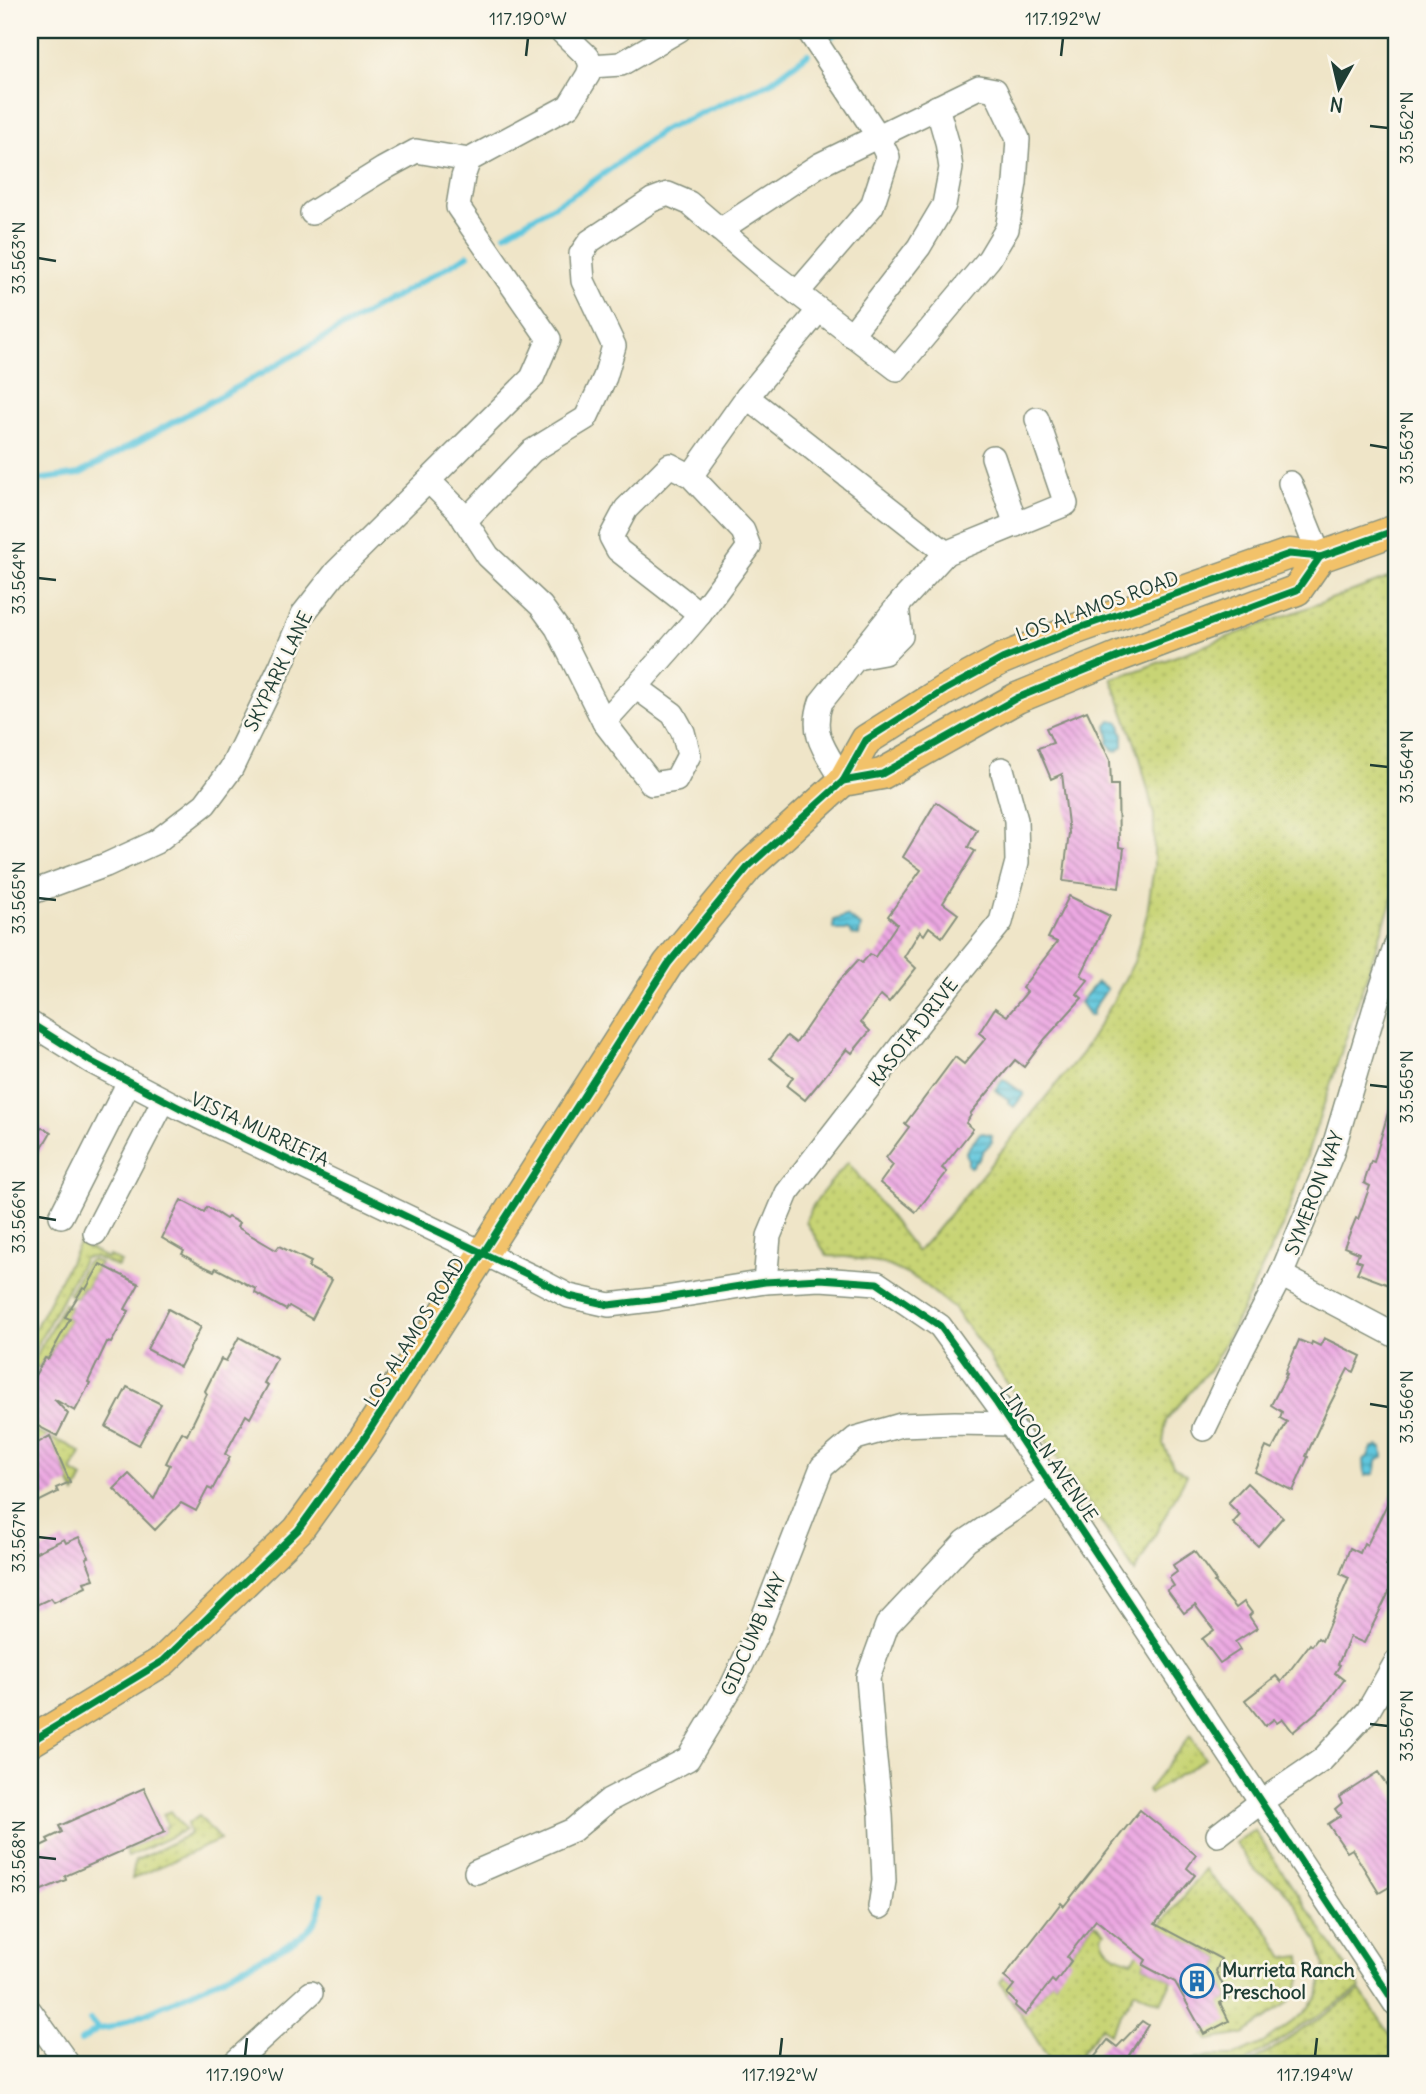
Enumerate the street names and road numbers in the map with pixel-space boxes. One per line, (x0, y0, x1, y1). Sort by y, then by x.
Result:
street label: LOS ALAMOS ROAD (1012, 565, 1182, 647)
street label: SKYPARK LANE (238, 607, 318, 735)
street label: KASOTA DRIVE (863, 973, 963, 1091)
street label: VISTA MURRIETA (187, 1086, 333, 1172)
street label: SYMERON WAY (1279, 1127, 1349, 1258)
street label: LOS ALAMOS ROAD (358, 1253, 470, 1411)
street label: LINCOLN AVENUE (995, 1382, 1103, 1526)
street label: GIDCUMB WAY (715, 1568, 791, 1699)

